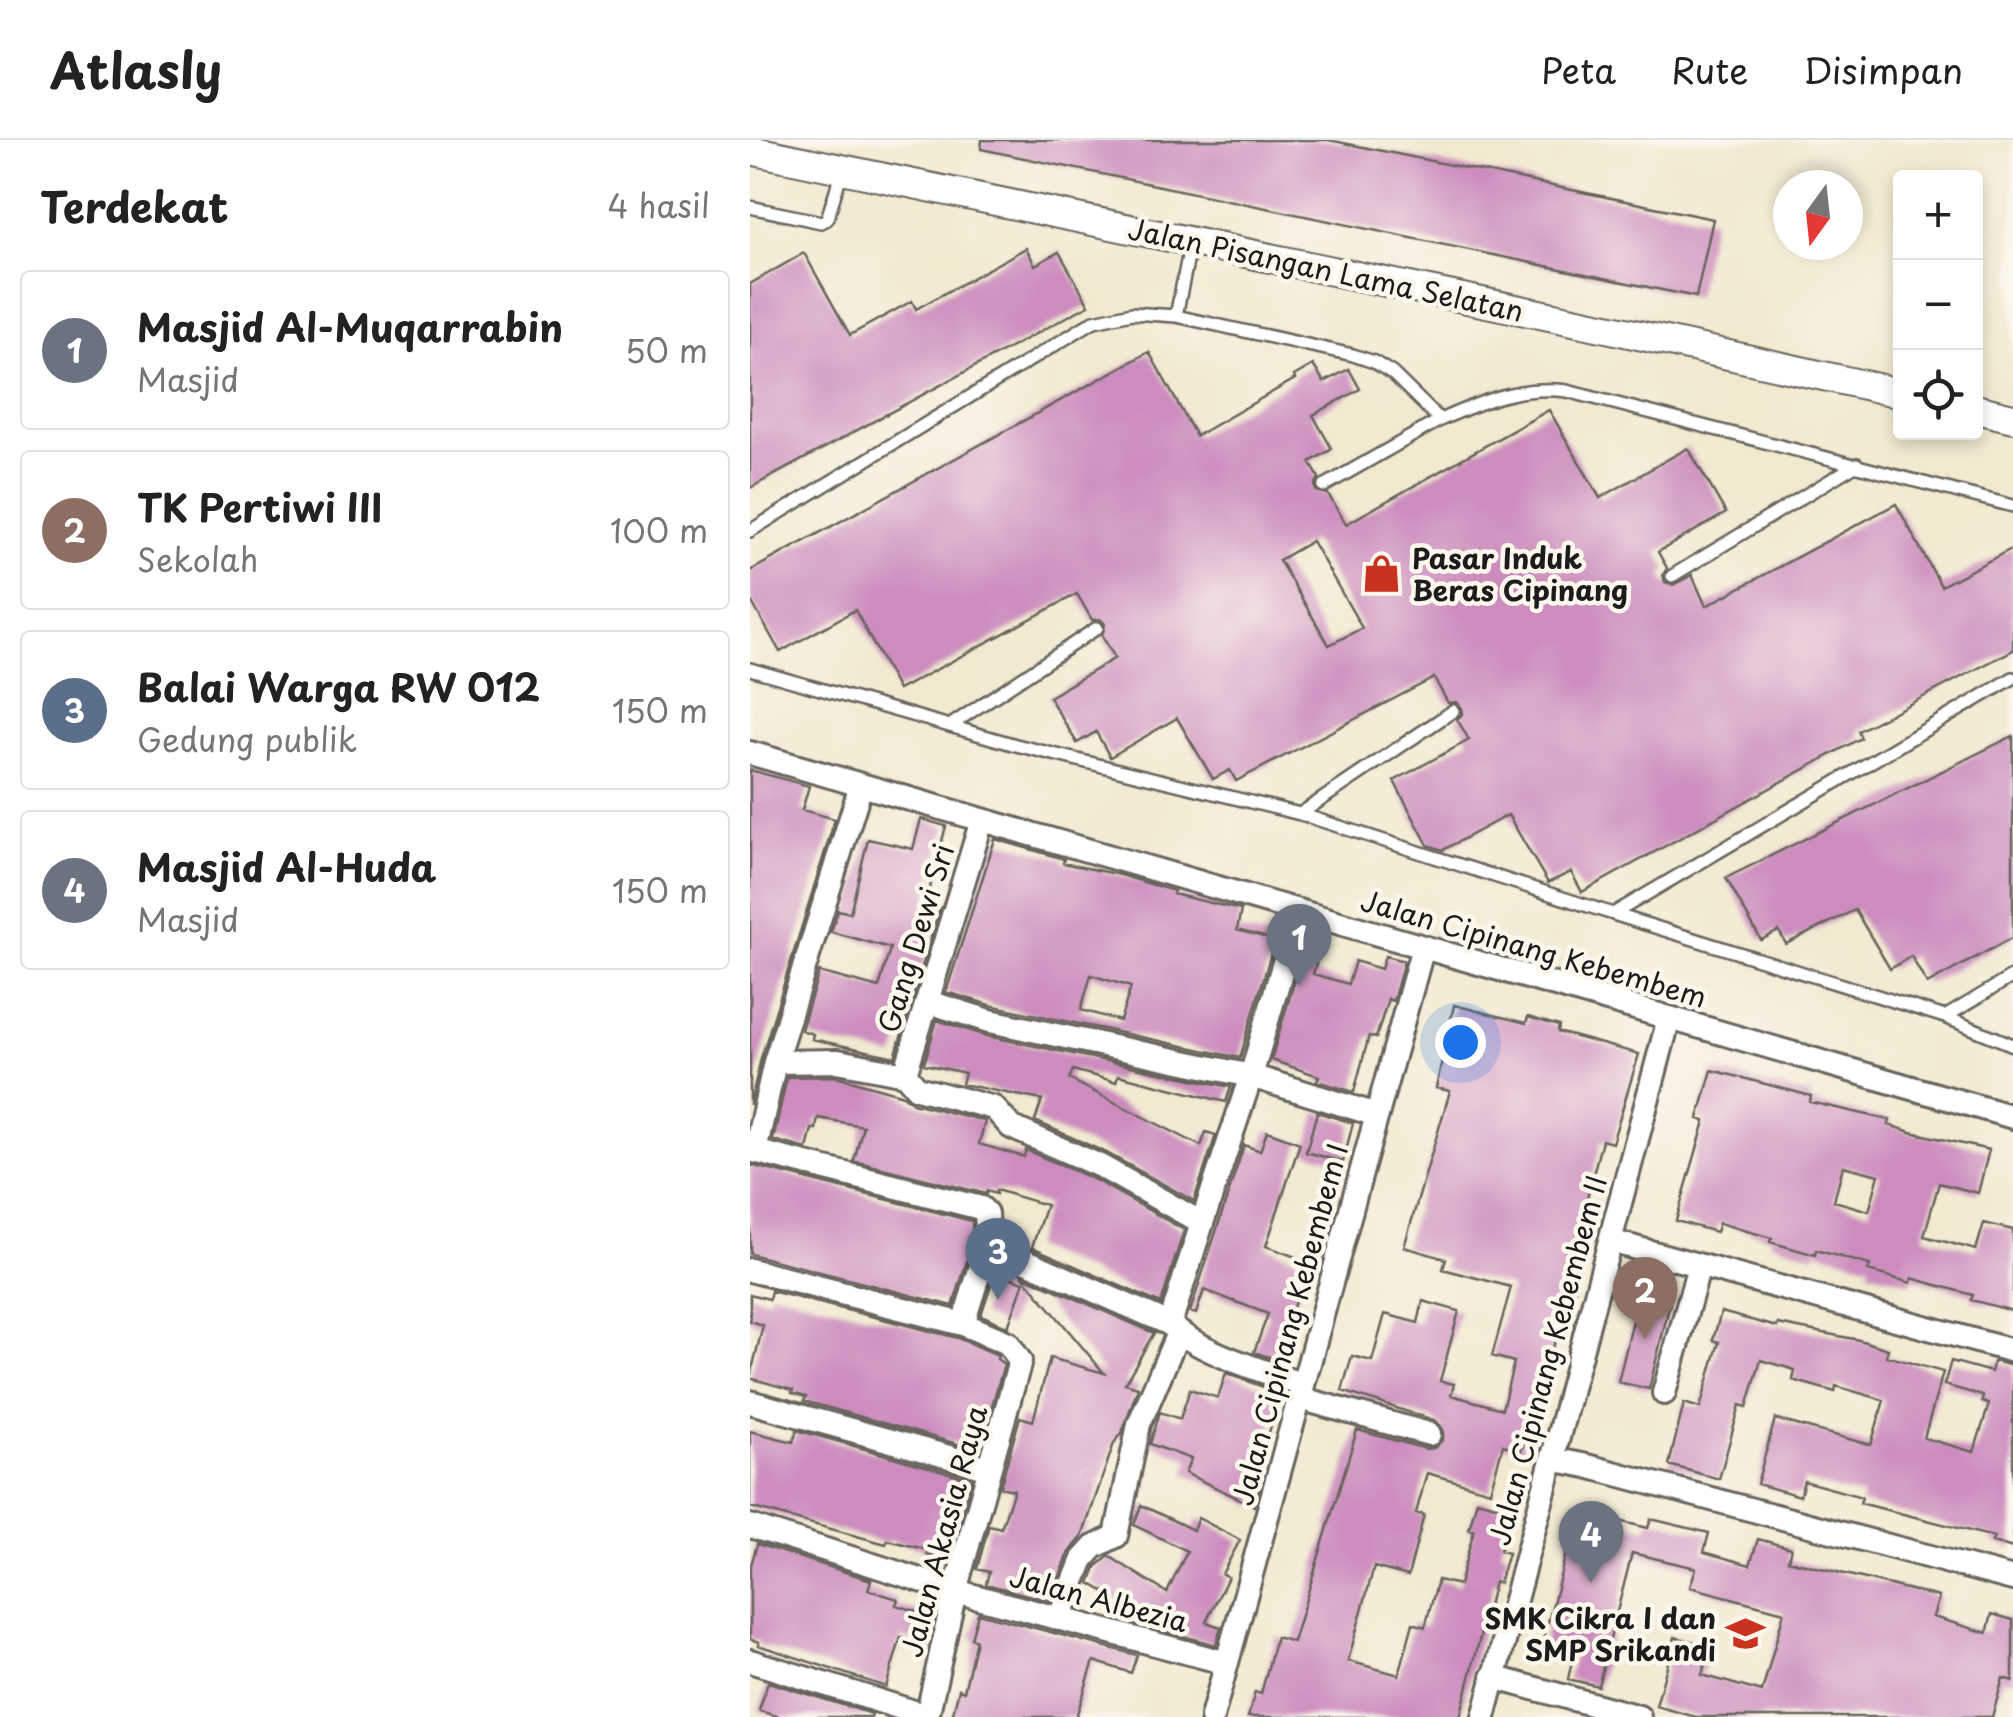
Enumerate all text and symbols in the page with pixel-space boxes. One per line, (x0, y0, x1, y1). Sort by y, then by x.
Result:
text: Atlasly (50, 33, 222, 105)
text: Peta (1541, 43, 1616, 96)
text: Rute (1671, 43, 1748, 96)
text: Disimpan (1803, 43, 1963, 96)
north arrow (1773, 170, 1863, 260)
map controls (1893, 170, 1983, 440)
button: + (1893, 170, 1983, 260)
text: Terdekat (40, 174, 228, 237)
text: 4 hasil (608, 181, 710, 229)
street label: Jalan Pisangan Lama Selatan (1125, 206, 1527, 332)
button: − (1893, 260, 1983, 350)
text: Masjid Al-Muqarrabin (137, 298, 563, 355)
text: 1 (67, 326, 82, 374)
text: 50 m (625, 326, 708, 374)
button: locate (1893, 350, 1983, 440)
text: Masjid (137, 355, 239, 403)
text: TK Pertiwi III (137, 478, 382, 535)
text: 2 (63, 506, 86, 554)
text: 100 m (610, 506, 708, 554)
text: Sekolah (137, 535, 258, 583)
place label: Pasar Induk Beras Cipinang (1412, 536, 1628, 611)
shop icon: Pasar Induk Beras Cipinang (1361, 552, 1403, 594)
text: Balai Warga RW 012 (137, 658, 540, 715)
text: 3 (64, 686, 85, 734)
text: 150 m (612, 686, 708, 734)
text: Gedung publik (137, 715, 357, 763)
text: Masjid Al-Huda (137, 838, 436, 895)
street label: Gang Dewi Sri (866, 838, 964, 1038)
text: 4 (64, 866, 85, 914)
text: 150 m (612, 866, 708, 914)
street label: Jalan Cipinang Kebembem (1356, 878, 1712, 1018)
text: Masjid (137, 895, 239, 943)
pin: 1 (1266, 904, 1332, 986)
your location (1435, 1017, 1486, 1068)
street label: Jalan Cipinang Kebembem I (1220, 1138, 1358, 1510)
street label: Jalan Cipinang Kebembem II (1477, 1170, 1617, 1550)
pin: 3 (966, 1218, 1030, 1300)
pin: 2 (1612, 1256, 1678, 1339)
street label: Jalan Akasia Raya (889, 1400, 997, 1662)
pin: 4 (1558, 1500, 1624, 1583)
street label: Jalan Albezia (1005, 1554, 1194, 1643)
place label: SMK Cikra I dan SMP Srikandi (1484, 1596, 1716, 1671)
school or university icon: SMK Cikra I dan SMP Srikandi (1725, 1612, 1767, 1654)

